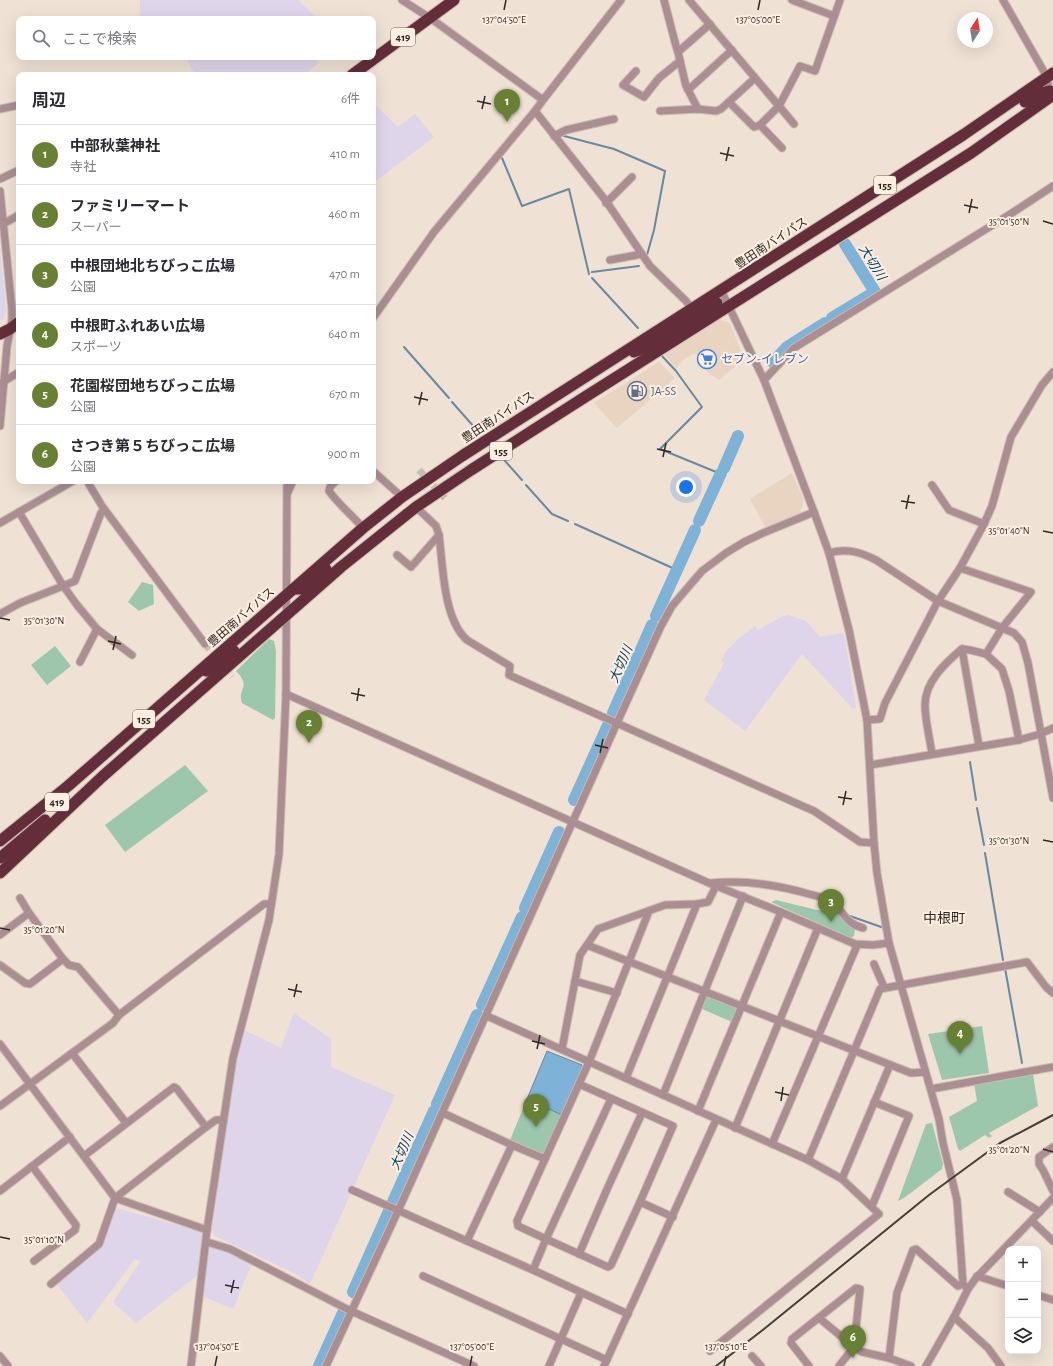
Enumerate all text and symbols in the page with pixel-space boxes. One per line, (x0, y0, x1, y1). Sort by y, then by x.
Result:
north arrow (957, 12, 993, 48)
text: 137°04'50"E (482, 15, 526, 25)
text: 137°05'00"E (736, 15, 780, 25)
search box (16, 16, 376, 60)
icon: search (30, 27, 52, 49)
road number: 419 (391, 28, 415, 46)
text: ここで検索 (62, 32, 137, 47)
pin: 1 (494, 89, 520, 122)
text: 周辺 (32, 92, 66, 109)
text: 6件 (341, 93, 360, 106)
text: 中部秋葉神社 (70, 139, 160, 154)
text: 1 (43, 148, 47, 161)
text: 410 m (330, 148, 360, 161)
text: 寺社 (70, 161, 96, 174)
road number: 155 (874, 176, 896, 194)
text: ファミリーマート (70, 199, 190, 214)
text: 2 (42, 208, 48, 221)
text: 460 m (328, 208, 360, 221)
street label: 豊田南バイパス (733, 215, 809, 271)
text: 35°01'50"N (989, 217, 1029, 227)
text: スーパー (70, 221, 122, 234)
water label: 大切川 (856, 242, 889, 284)
text: 中根団地北ちびっこ広場 (70, 259, 235, 274)
text: 3 (42, 268, 48, 281)
text: 470 m (329, 268, 360, 281)
text: 公園 (70, 281, 96, 294)
text: 中根町ふれあい広場 (70, 319, 205, 334)
text: 4 (42, 328, 48, 341)
text: 640 m (328, 328, 360, 341)
text: スポーツ (70, 341, 122, 354)
supermarket icon: セブン-イレブン (696, 348, 718, 370)
place label: セブン-イレブン (721, 352, 809, 365)
text: 花園桜団地ちびっこ広場 (70, 379, 235, 394)
fuel station icon: JA-SS (626, 380, 648, 402)
place label: JA-SS (651, 385, 676, 397)
text: 5 (42, 388, 48, 401)
text: 670 m (329, 388, 360, 401)
street label: 豊田南バイパス (460, 389, 536, 445)
text: 公園 (70, 401, 96, 414)
text: さつき第５ちびっこ広場 (70, 439, 235, 454)
road number: 155 (490, 442, 512, 460)
text: 6 (42, 448, 48, 461)
text: 900 m (328, 448, 360, 461)
text: 公園 (70, 461, 96, 474)
your location (676, 477, 696, 497)
text: 35°01'40"N (988, 526, 1030, 536)
street label: 豊田南バイパス (205, 585, 277, 649)
text: 35°01'30"N (24, 616, 64, 626)
water label: 大切川 (607, 642, 636, 685)
road number: 155 (133, 710, 155, 728)
pin: 2 (296, 710, 322, 743)
road number: 419 (45, 793, 69, 811)
text: 35°01'30"N (989, 836, 1029, 846)
pin: 3 (818, 889, 844, 922)
district label: 中根町 (923, 911, 965, 926)
text: 35°01'20"N (23, 925, 65, 935)
pin: 4 (947, 1021, 973, 1054)
pin: 5 (523, 1094, 549, 1127)
water label: 大切川 (388, 1129, 417, 1172)
text: 35°01'20"N (988, 1145, 1030, 1155)
text: 35°01'10"N (24, 1235, 64, 1245)
map controls (1005, 1246, 1041, 1354)
button: + (1005, 1246, 1041, 1282)
button: − (1005, 1282, 1041, 1318)
button: layers (1005, 1318, 1041, 1354)
pin: 6 (840, 1325, 866, 1358)
text: 137°04'50"E (195, 1342, 239, 1352)
text: 137°05'00"E (450, 1342, 494, 1352)
text: 137°05'10"E (705, 1342, 747, 1352)

